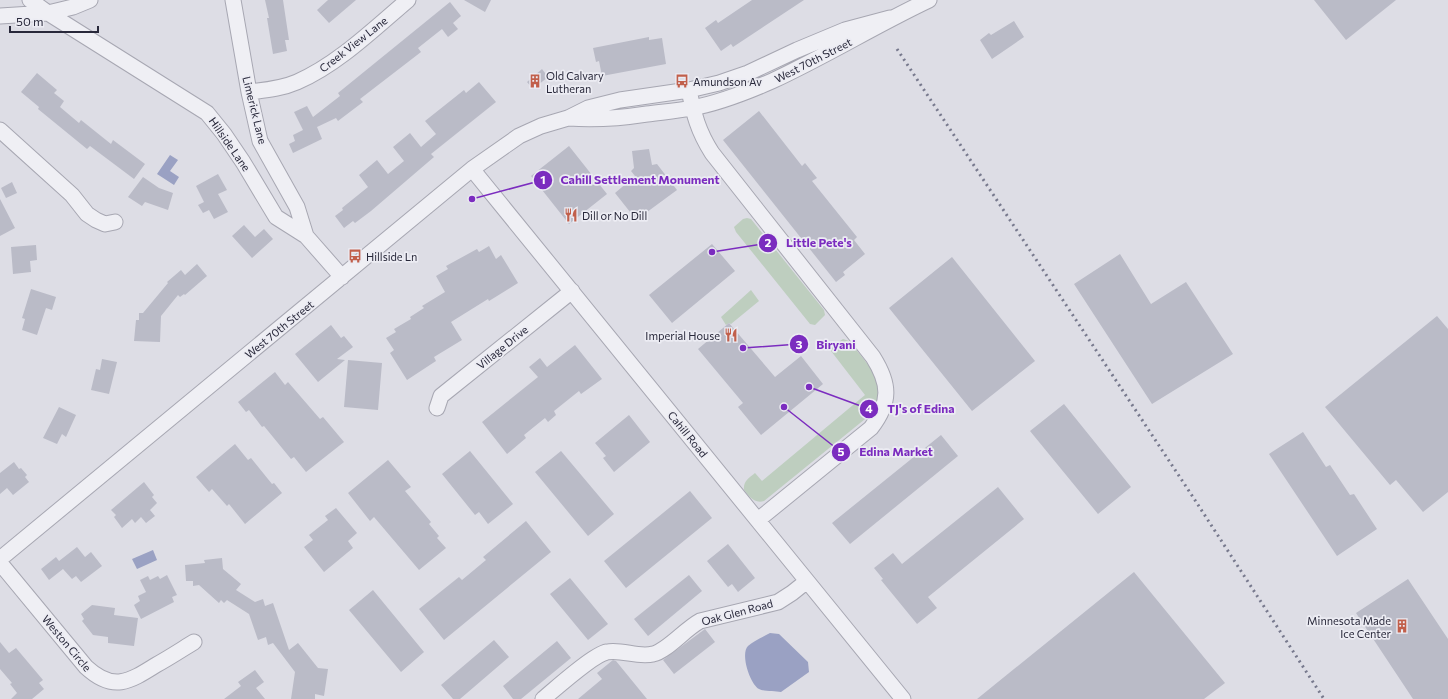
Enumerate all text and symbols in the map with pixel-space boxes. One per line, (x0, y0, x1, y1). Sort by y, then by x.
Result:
scale bar (10, 8, 98, 34)
street label: Creek View Lane (316, 13, 390, 75)
text: 50 m (16, 14, 44, 28)
street label: West 70th Street (772, 35, 854, 85)
place label: Old Calvary Lutheran (546, 69, 604, 95)
building icon: Old Calvary Lutheran (527, 73, 543, 89)
bus stop icon: Amundson Av (674, 73, 690, 89)
street label: Limerick Lane (240, 75, 270, 145)
place label: Amundson Av (693, 75, 762, 88)
street label: Hillside Lane (207, 115, 253, 174)
callout: Cahill Settlement Monument (533, 168, 728, 192)
text: 1 (540, 172, 546, 186)
text: Cahill Settlement Monument (560, 172, 720, 186)
restaurant icon: Dill or No Dill (563, 207, 579, 223)
place label: Dill or No Dill (582, 209, 647, 222)
callout: Little Pete's (758, 231, 860, 255)
text: 2 (765, 235, 772, 249)
text: Little Pete's (786, 235, 852, 249)
bus stop icon: Hillside Ln (347, 248, 363, 264)
place label: Hillside Ln (366, 250, 417, 263)
street label: West 70th Street (242, 297, 316, 361)
street label: Village Drive (474, 322, 530, 372)
restaurant icon: Imperial House (723, 327, 739, 343)
place label: Imperial House (645, 329, 720, 342)
callout: Biryani (789, 332, 864, 356)
text: 3 (796, 337, 803, 351)
text: Biryani (816, 337, 856, 351)
callout: TJ's of Edina (859, 397, 962, 421)
text: 4 (865, 401, 873, 415)
text: TJ's of Edina (887, 401, 955, 416)
street label: Cahill Road (665, 408, 711, 460)
callout: Edina Market (831, 440, 940, 464)
text: 5 (838, 444, 845, 458)
text: Edina Market (859, 444, 933, 458)
street label: Oak Glen Road (700, 596, 774, 628)
street label: Weston Circle (40, 612, 94, 674)
place label: Minnesota Made Ice Center (1307, 614, 1392, 640)
building icon: Minnesota Made Ice Center (1394, 618, 1410, 634)

